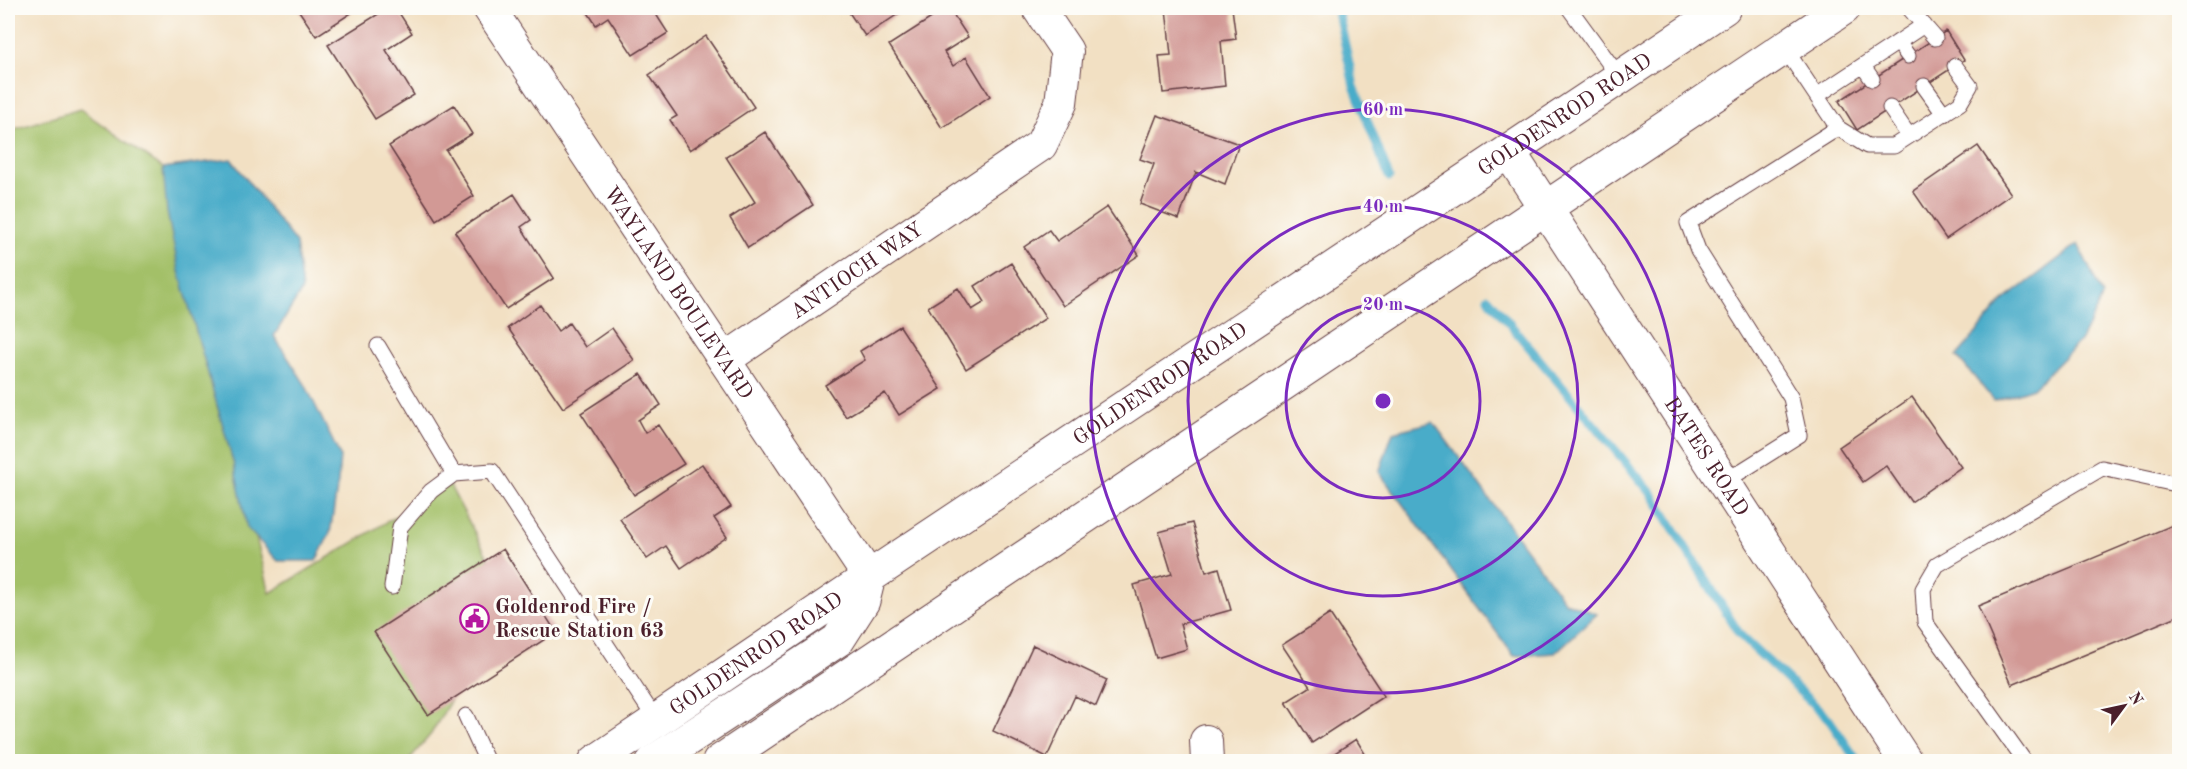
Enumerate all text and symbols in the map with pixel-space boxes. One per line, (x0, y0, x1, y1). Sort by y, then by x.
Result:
street label: GOLDENROD ROAD (1475, 50, 1656, 181)
text: 60 m (1363, 101, 1403, 119)
street label: WAYLAND BOULEVARD (599, 183, 756, 403)
text: 40 m (1363, 198, 1403, 216)
street label: ANTIOCH WAY (787, 219, 927, 324)
text: 20 m (1363, 296, 1403, 314)
street label: GOLDENROD ROAD (1070, 319, 1251, 450)
centre of rings (1373, 391, 1393, 411)
street label: BATES ROAD (1660, 394, 1752, 520)
street label: GOLDENROD ROAD (666, 589, 847, 720)
place label: Goldenrod Fire / Rescue Station 63 (495, 597, 664, 642)
public building icon: Goldenrod Fire / Rescue Station 63 (458, 602, 490, 634)
north arrow (2094, 676, 2154, 736)
text: N (2125, 689, 2145, 709)

